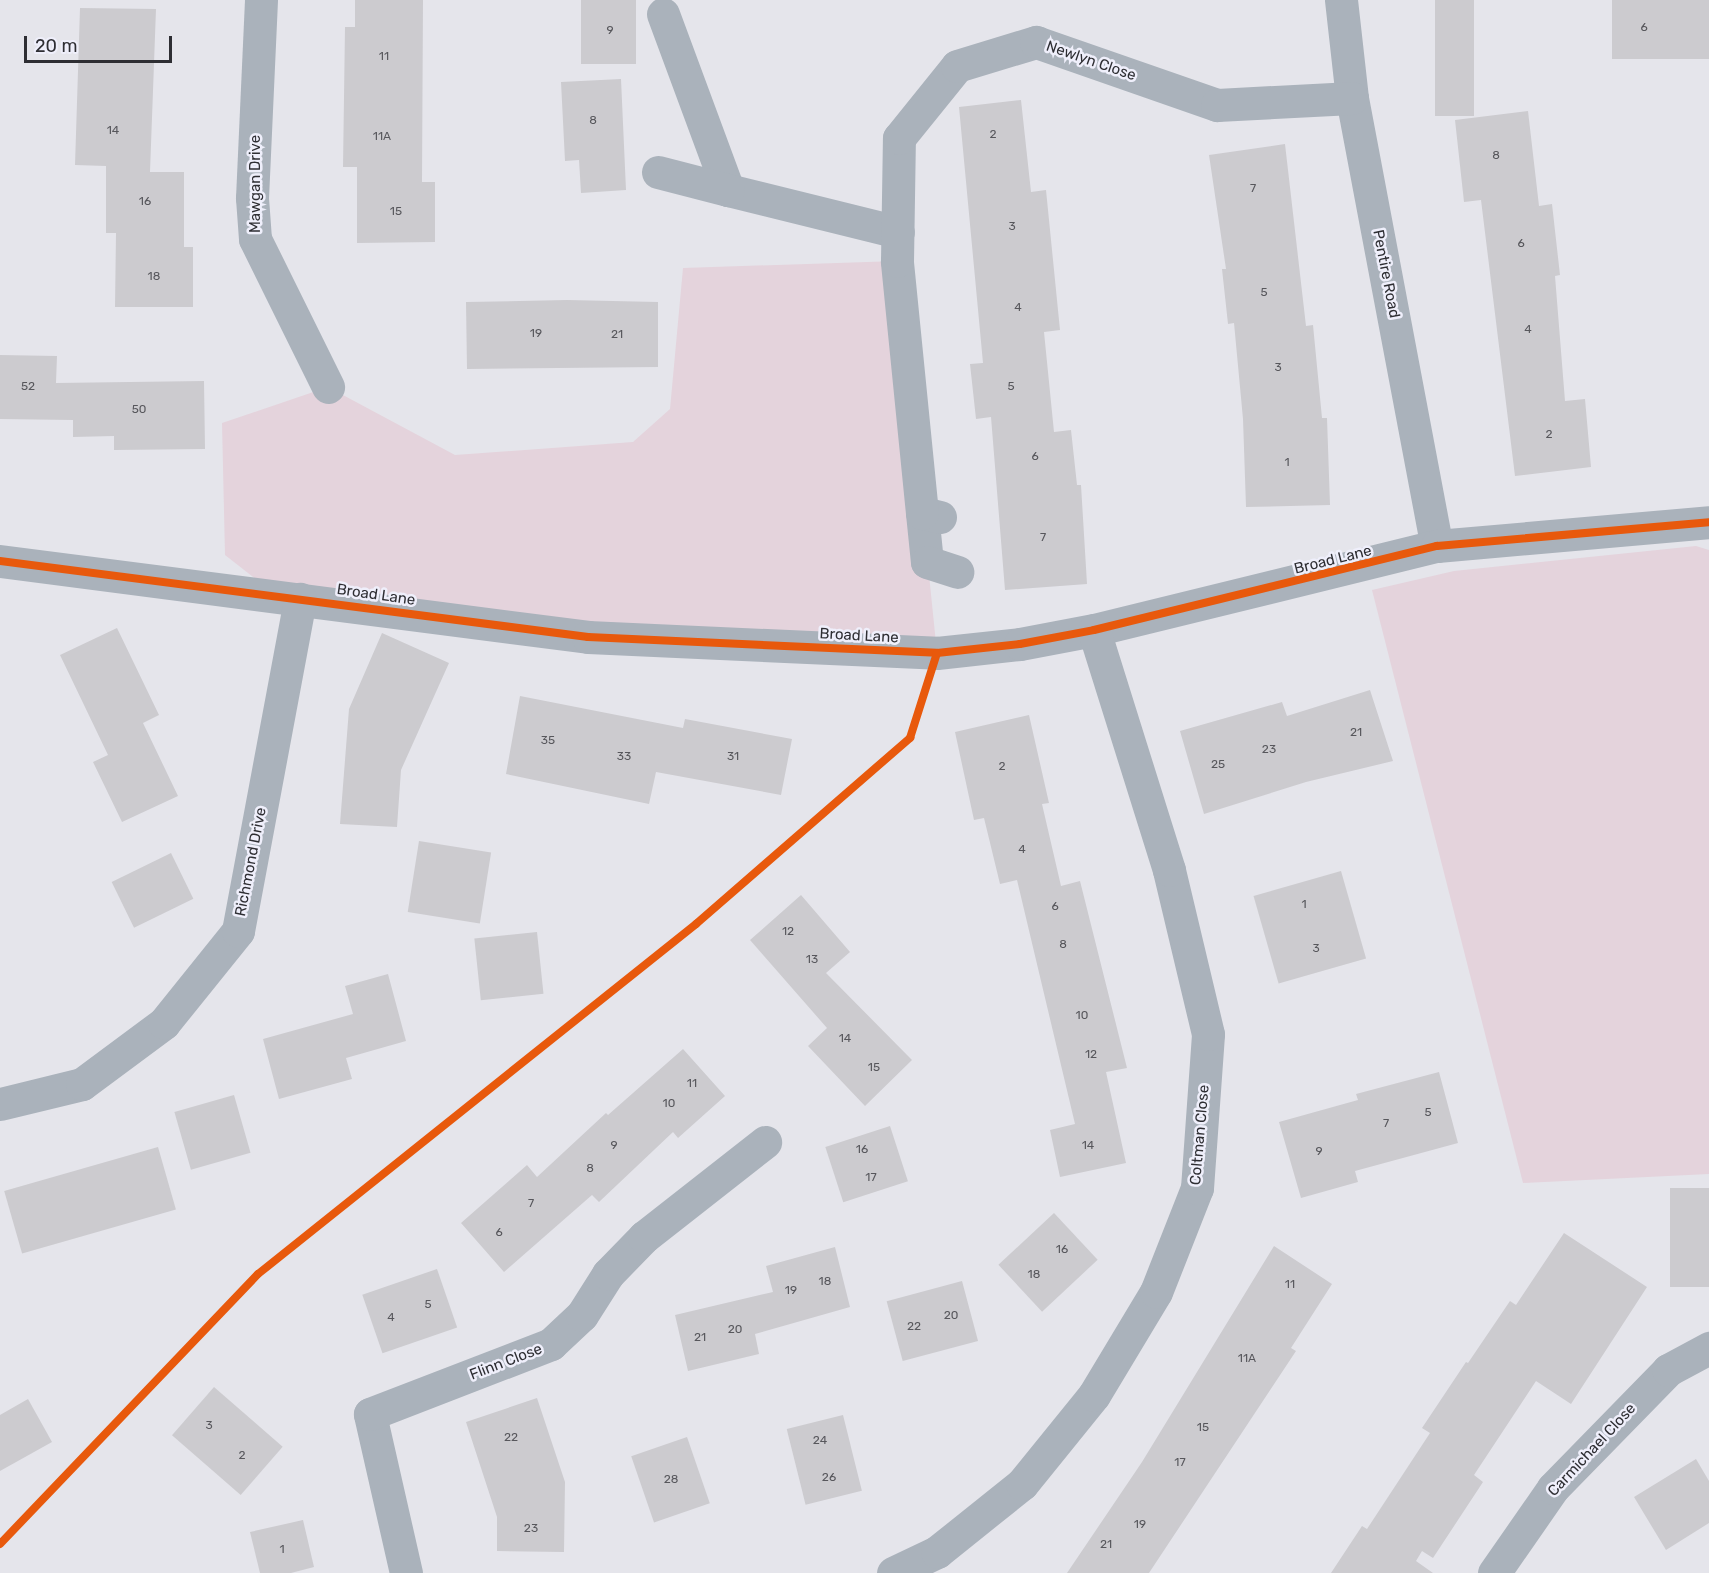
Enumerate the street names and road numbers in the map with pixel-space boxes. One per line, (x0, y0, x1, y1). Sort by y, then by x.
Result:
street label: Newlyn Close (1044, 37, 1138, 85)
street label: Mawgan Drive (247, 135, 265, 233)
street label: Pentire Road (1369, 228, 1403, 320)
street label: Broad Lane (1292, 542, 1374, 578)
street label: Broad Lane (335, 581, 417, 609)
street label: Broad Lane (819, 625, 899, 647)
street label: Richmond Drive (232, 806, 270, 918)
street label: Coltman Close (1187, 1084, 1213, 1186)
street label: Flinn Close (467, 1340, 545, 1384)
street label: Carmichael Close (1544, 1400, 1640, 1500)

